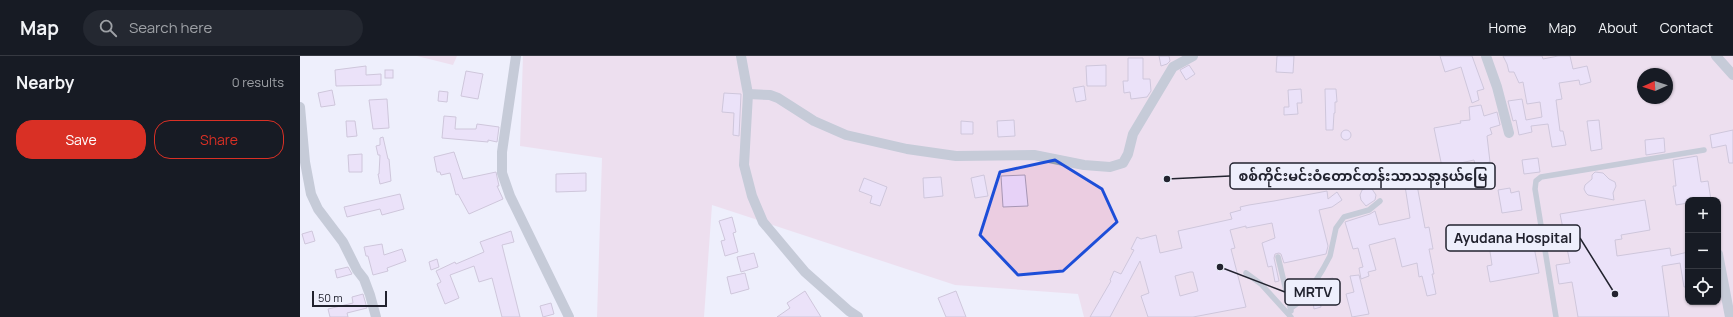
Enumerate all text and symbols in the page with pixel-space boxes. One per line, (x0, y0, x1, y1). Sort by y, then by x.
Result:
search box (83, 10, 363, 46)
text: Map (20, 15, 59, 41)
icon: search (97, 17, 119, 39)
text: Search here (129, 17, 212, 38)
text: Home (1489, 18, 1526, 37)
text: Map (1548, 18, 1576, 37)
text: About (1598, 18, 1638, 37)
text: Contact (1660, 18, 1713, 37)
north arrow (1637, 68, 1673, 104)
text: Nearby (16, 71, 74, 94)
text: 0 results (232, 73, 284, 91)
button: Save (16, 120, 146, 159)
button: Share (154, 120, 284, 159)
callout: စစ်ကိုင်းမင်းဝံတောင်တန်းသာသနာ့နယ်မြေ (1230, 163, 1495, 189)
text: စစ်ကိုင်းမင်းဝံတောင်တန်းသာသနာ့နယ်မြေ (1238, 166, 1488, 188)
map controls (1685, 197, 1721, 305)
button: + (1685, 197, 1721, 233)
callout: Ayudana Hospital (1446, 225, 1580, 251)
text: Ayudana Hospital (1454, 228, 1572, 247)
button: − (1685, 233, 1721, 269)
button: locate (1685, 269, 1721, 305)
callout: MRTV (1285, 279, 1340, 305)
text: MRTV (1294, 282, 1332, 301)
scale bar (312, 289, 387, 308)
text: 50 m (318, 290, 343, 305)

